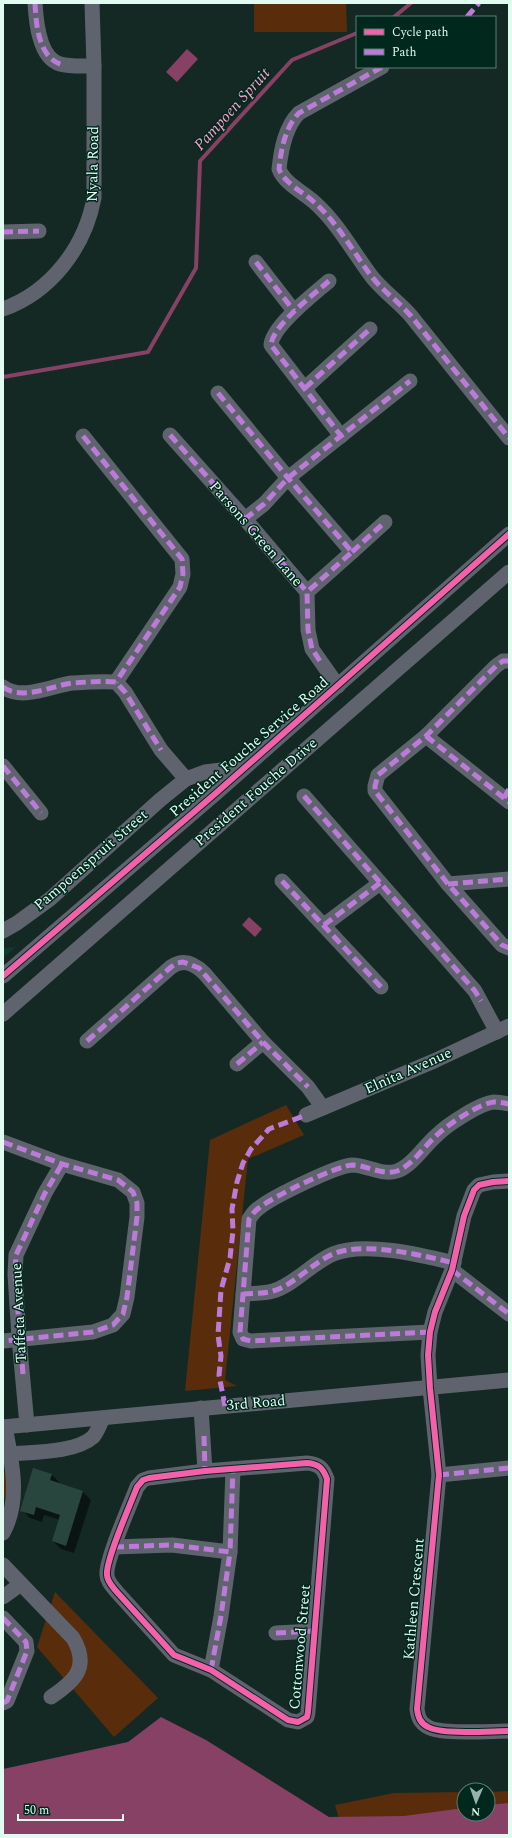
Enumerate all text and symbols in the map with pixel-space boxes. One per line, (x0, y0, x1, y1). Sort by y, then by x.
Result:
legend (356, 16, 496, 68)
text: Cycle path (392, 23, 449, 42)
text: Path (392, 43, 417, 62)
water label: Pampoen Spruit (188, 61, 277, 156)
street label: Nyala Road (81, 126, 105, 202)
street label: Parsons Green Lane (204, 476, 308, 592)
street label: President Fouche Service Road (164, 671, 334, 823)
street label: President Fouche Drive (190, 732, 322, 852)
street label: Pampoenspruit Street (29, 804, 153, 916)
street label: Elnita Avenue (361, 1041, 455, 1101)
street label: Taffeta Avenue (5, 1262, 33, 1364)
street label: 3rd Road (225, 1389, 287, 1417)
street label: Kathleen Crescent (397, 1537, 431, 1661)
street label: Cottonwood Street (283, 1584, 317, 1710)
north arrow (456, 1782, 496, 1822)
scale bar (18, 1796, 123, 1822)
text: 50 m (24, 1801, 49, 1820)
text: N (471, 1803, 480, 1820)

